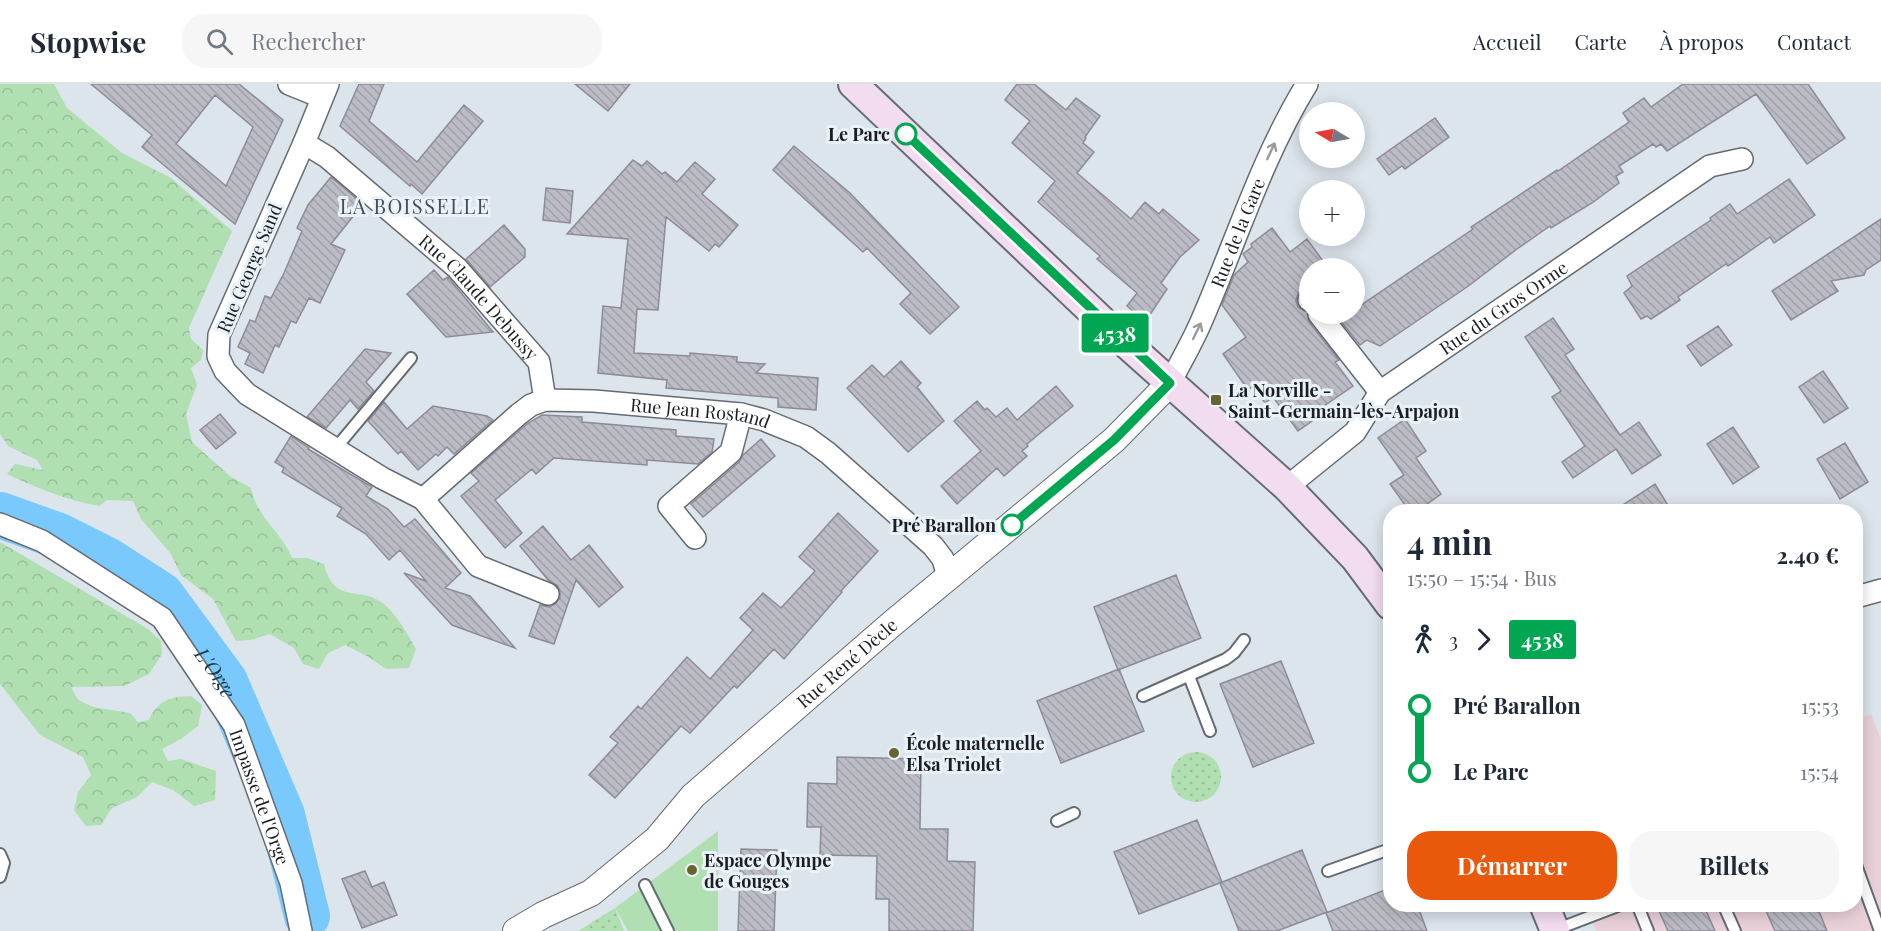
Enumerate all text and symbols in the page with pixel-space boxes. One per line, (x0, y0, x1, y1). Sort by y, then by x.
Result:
search box (182, 14, 602, 68)
text: Stopwise (30, 23, 146, 60)
icon: search (203, 25, 236, 58)
text: Rechercher (251, 26, 365, 56)
text: Accueil (1473, 27, 1541, 55)
text: Carte (1574, 27, 1627, 55)
text: À propos (1660, 27, 1744, 55)
text: Contact (1777, 27, 1851, 55)
north arrow (1299, 102, 1365, 168)
map controls (1299, 102, 1365, 324)
place label: Le Parc (828, 122, 890, 146)
marker: Le Parc (895, 123, 917, 145)
one-way arrow (1266, 142, 1278, 160)
street label: Rue de la Gare (1205, 174, 1270, 291)
button: + (1299, 180, 1365, 246)
district label: LA BOISSELLE (340, 192, 490, 219)
street label: Rue George Sand (211, 199, 287, 336)
street label: Rue Claude Debussy (414, 229, 544, 365)
street label: Rue du Gros Orme (1434, 255, 1572, 360)
button: − (1299, 258, 1365, 324)
line badge: 4538 (1073, 314, 1157, 352)
text: 4538 (1094, 319, 1136, 347)
one-way arrow (1191, 322, 1203, 340)
place label: La Norville - Saint-Germain-lès-Arpajon (1228, 378, 1459, 423)
street label: Rue Jean Rostand (629, 392, 774, 434)
marker: La Norville - Saint-Germain-lès-Arpajon (1209, 393, 1223, 407)
place label: Pré Barallon (892, 513, 996, 537)
marker: Pré Barallon (1001, 514, 1023, 536)
text: 4 min (1407, 519, 1492, 563)
text: 2.40 € (1777, 540, 1839, 570)
text: 15:50 – 15:54 · Bus (1407, 564, 1557, 591)
street label: Rue René Dècle (791, 613, 902, 713)
icon: walk (1407, 623, 1440, 656)
icon: forward (1467, 623, 1500, 656)
text: 4538 (1521, 625, 1564, 653)
text: 3 (1449, 626, 1458, 653)
water label: L'Orge (189, 640, 244, 702)
text: Pré Barallon (1453, 690, 1581, 720)
text: 15:53 (1801, 692, 1839, 719)
street label: Impasse de l'Orge (224, 725, 295, 868)
place label: École maternelle Elsa Triolet (906, 731, 1045, 776)
marker: École maternelle Elsa Triolet (887, 746, 901, 760)
text: Le Parc (1453, 756, 1529, 786)
text: 15:54 (1800, 758, 1839, 785)
button: Démarrer (1407, 831, 1617, 900)
button: Billets (1629, 831, 1839, 900)
place label: Espace Olympe de Gouges (704, 848, 831, 893)
marker: Espace Olympe de Gouges (685, 863, 699, 877)

